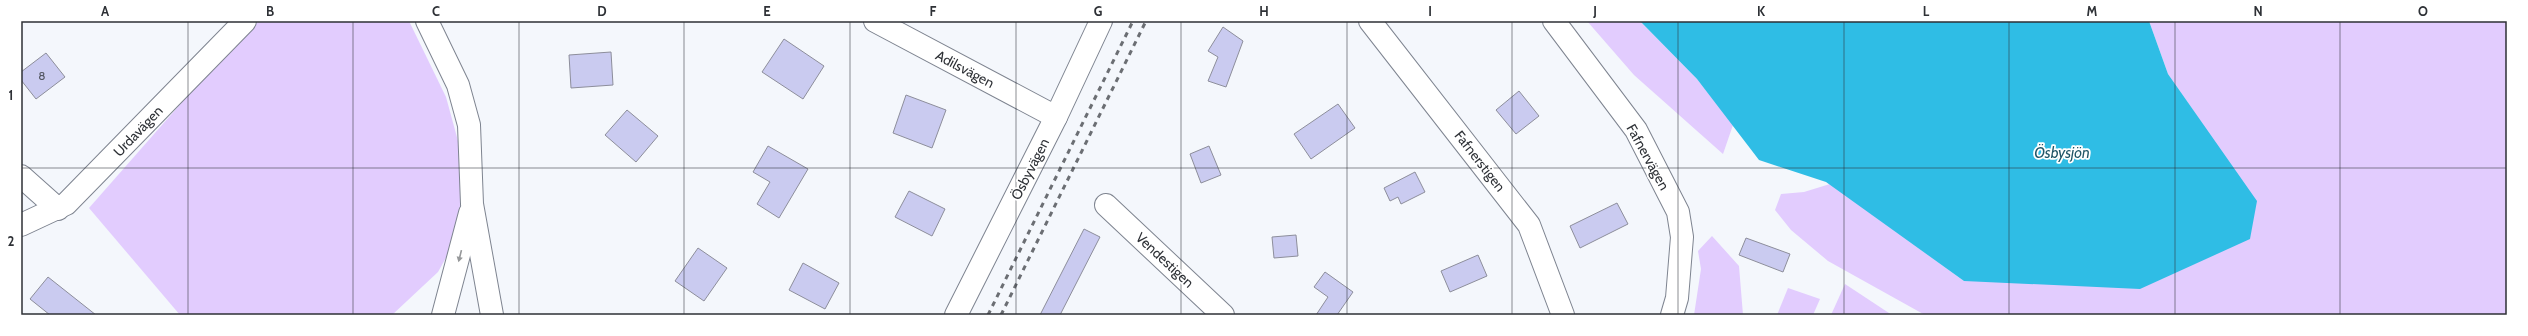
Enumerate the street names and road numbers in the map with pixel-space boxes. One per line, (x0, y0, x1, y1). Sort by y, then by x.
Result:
street label: Adilsvägen (933, 46, 998, 92)
street label: Urdavägen (109, 102, 167, 160)
street label: Fafnervägen (1623, 121, 1674, 193)
street label: Fafnerstigen (1451, 127, 1510, 195)
street label: Ösbyvägen (1007, 135, 1053, 203)
street label: Vendestigen (1132, 228, 1198, 292)

